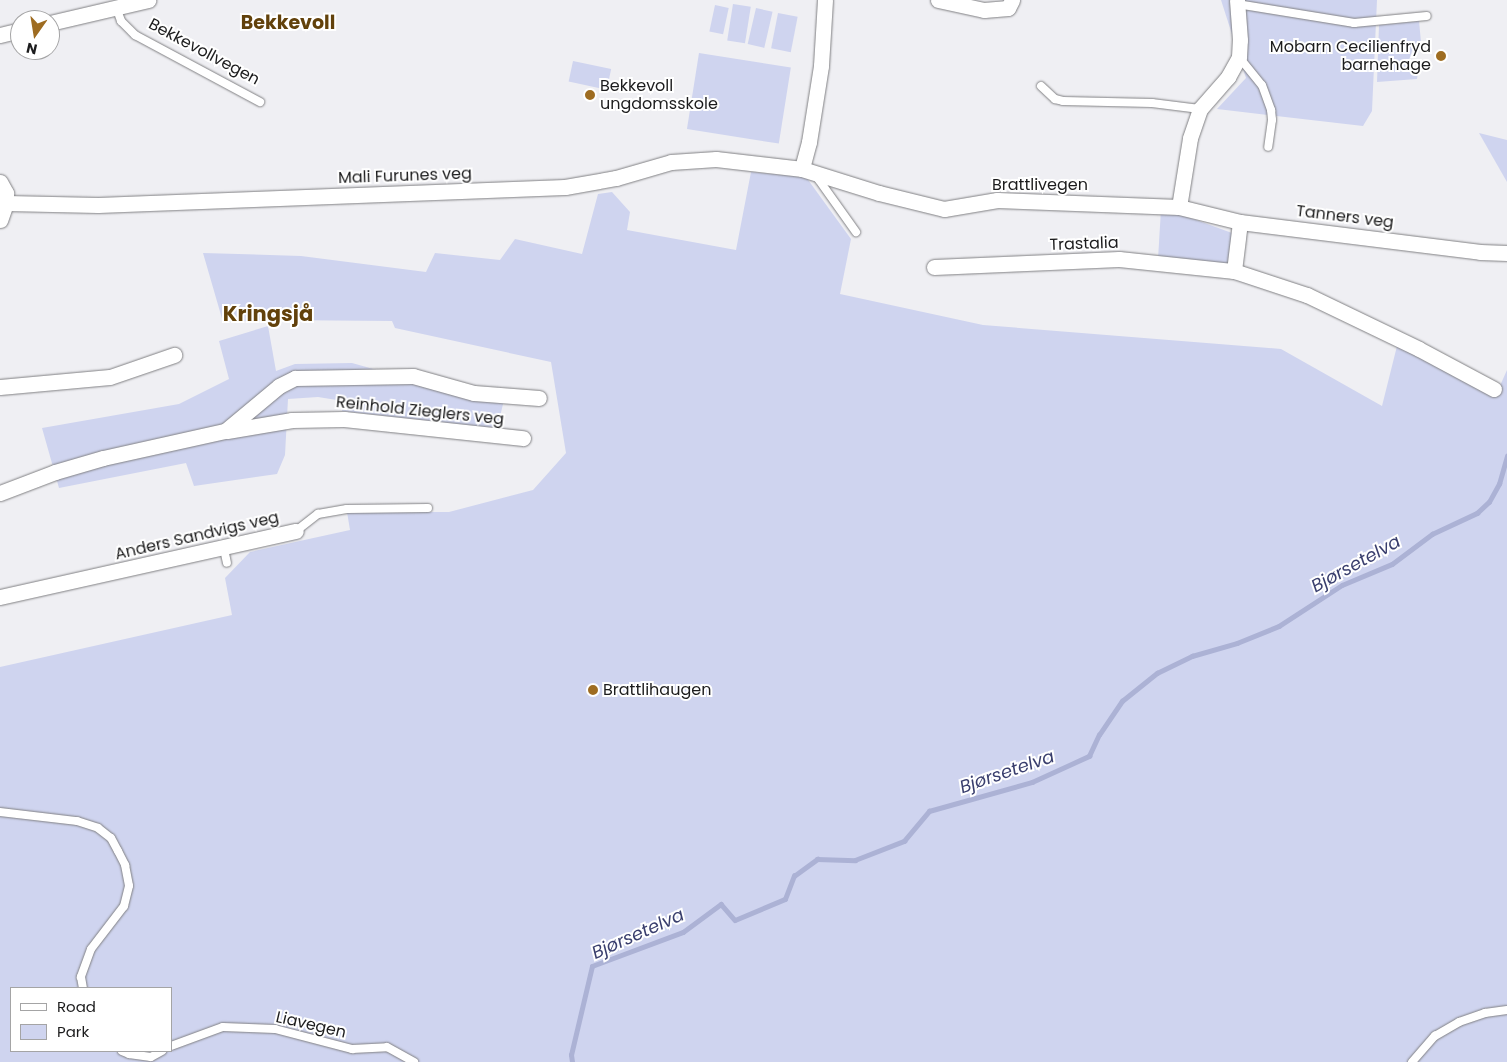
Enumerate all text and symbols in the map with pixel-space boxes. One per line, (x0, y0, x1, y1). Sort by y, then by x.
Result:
north arrow (10, 10, 60, 60)
district label: Bekkevoll (241, 12, 335, 34)
street label: Bekkevollvegen (145, 15, 263, 89)
place label: Mobarn Cecilienfryd barnehage (1270, 37, 1431, 75)
text: N (24, 38, 39, 60)
marker: Mobarn Cecilienfryd barnehage (1435, 50, 1447, 62)
place label: Bekkevoll ungdomsskole (600, 76, 718, 114)
marker: Bekkevoll ungdomsskole (584, 89, 596, 101)
street label: Mali Furunes veg (338, 164, 472, 188)
street label: Brattlivegen (992, 175, 1088, 195)
street label: Tanners veg (1295, 201, 1395, 233)
street label: Trastalia (1049, 233, 1119, 255)
district label: Kringsjå (223, 301, 313, 327)
street label: Reinhold Zieglers veg (335, 393, 505, 429)
street label: Anders Sandvigs veg (113, 508, 281, 564)
water label: Bjørsetelva (1308, 531, 1404, 597)
place label: Brattlihaugen (603, 680, 711, 700)
marker: Brattlihaugen (587, 684, 599, 696)
water label: Bjørsetelva (957, 746, 1057, 798)
water label: Bjørsetelva (589, 904, 687, 964)
legend (10, 987, 172, 1052)
text: Road (57, 996, 96, 1017)
street label: Liavegen (274, 1008, 348, 1042)
text: Park (57, 1021, 89, 1042)

